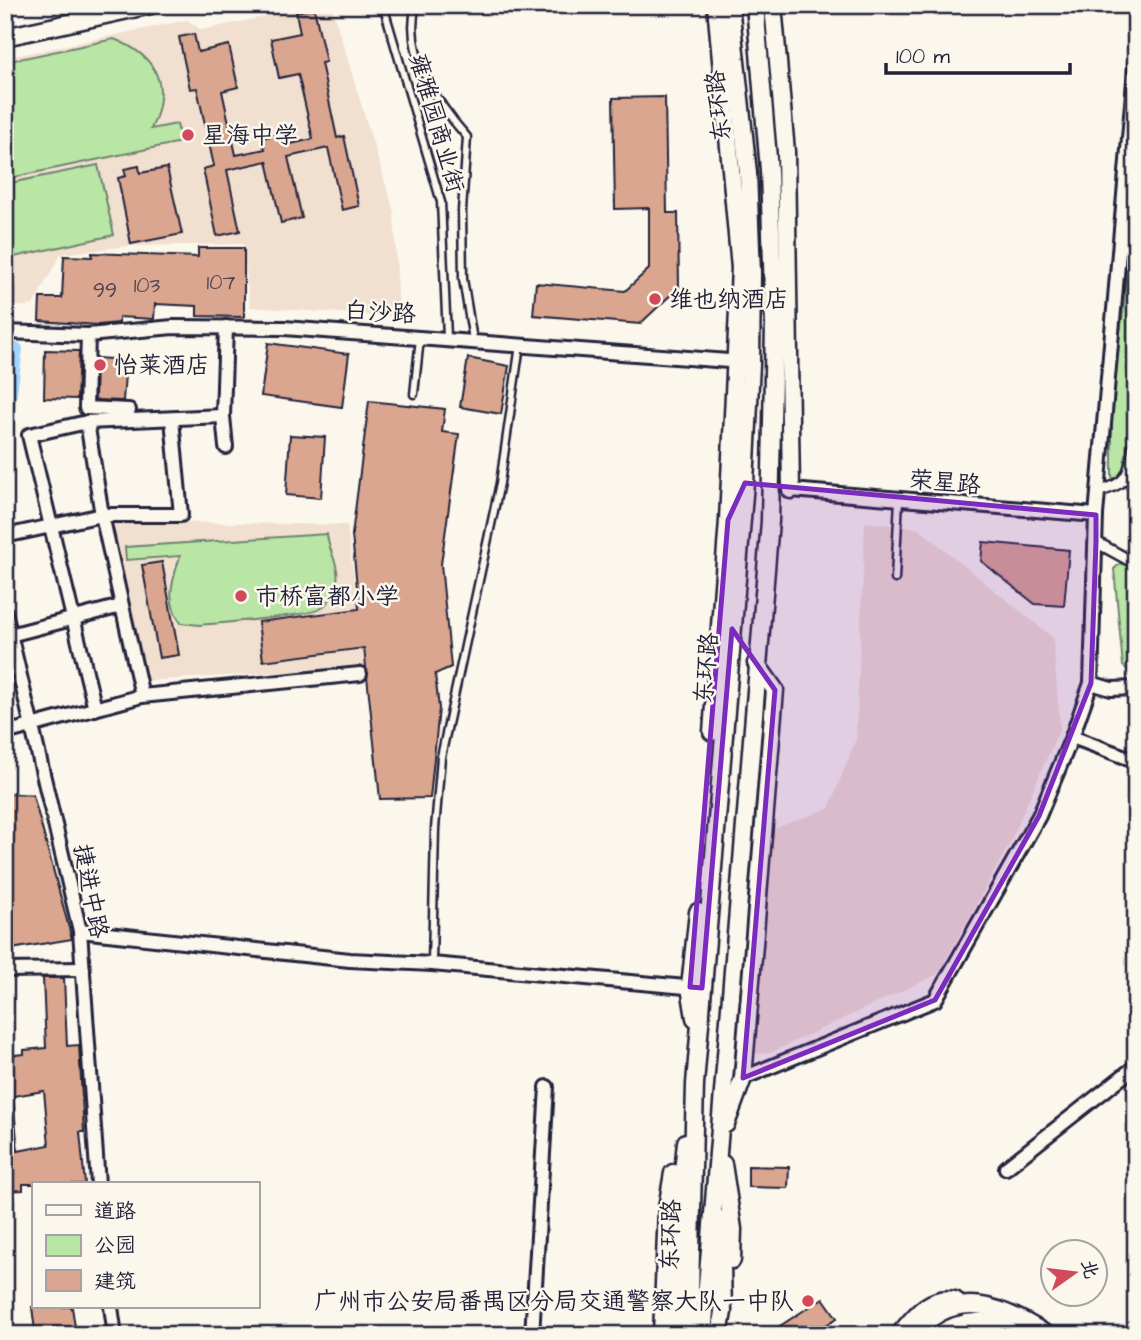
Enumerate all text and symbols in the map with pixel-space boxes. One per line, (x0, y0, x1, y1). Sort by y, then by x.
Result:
scale bar (886, 32, 1069, 76)
text: 100 m (896, 42, 951, 71)
street label: 雍雅园商业街 (400, 49, 472, 197)
street label: 东环路 (698, 68, 740, 143)
place label: 星海中学 (202, 119, 298, 153)
marker: 星海中学 (180, 127, 196, 143)
house number: 107 (207, 268, 236, 297)
house number: 103 (134, 271, 161, 300)
house number: 99 (93, 276, 117, 305)
place label: 维也纳酒店 (669, 283, 789, 317)
marker: 维也纳酒店 (647, 291, 663, 307)
street label: 白沙路 (343, 294, 417, 332)
place label: 怡莱酒店 (114, 349, 210, 383)
marker: 怡莱酒店 (92, 357, 108, 373)
street label: 荣星路 (908, 463, 982, 503)
place label: 市桥富都小学 (255, 580, 399, 614)
marker: 市桥富都小学 (233, 588, 249, 604)
street label: 东环路 (687, 631, 727, 705)
street label: 捷进中路 (64, 841, 116, 942)
legend (32, 1182, 259, 1308)
text: 道路 (94, 1197, 136, 1226)
street label: 东环路 (653, 1198, 689, 1272)
text: 公园 (94, 1231, 136, 1260)
north arrow (1040, 1238, 1110, 1308)
text: 北 (1074, 1257, 1104, 1282)
text: 建筑 (94, 1267, 136, 1296)
place label: 广州市公安局番禺区分局交通警察大队一中队 (314, 1285, 794, 1319)
marker: 广州市公安局番禺区分局交通警察大队一中队 (800, 1293, 816, 1309)

